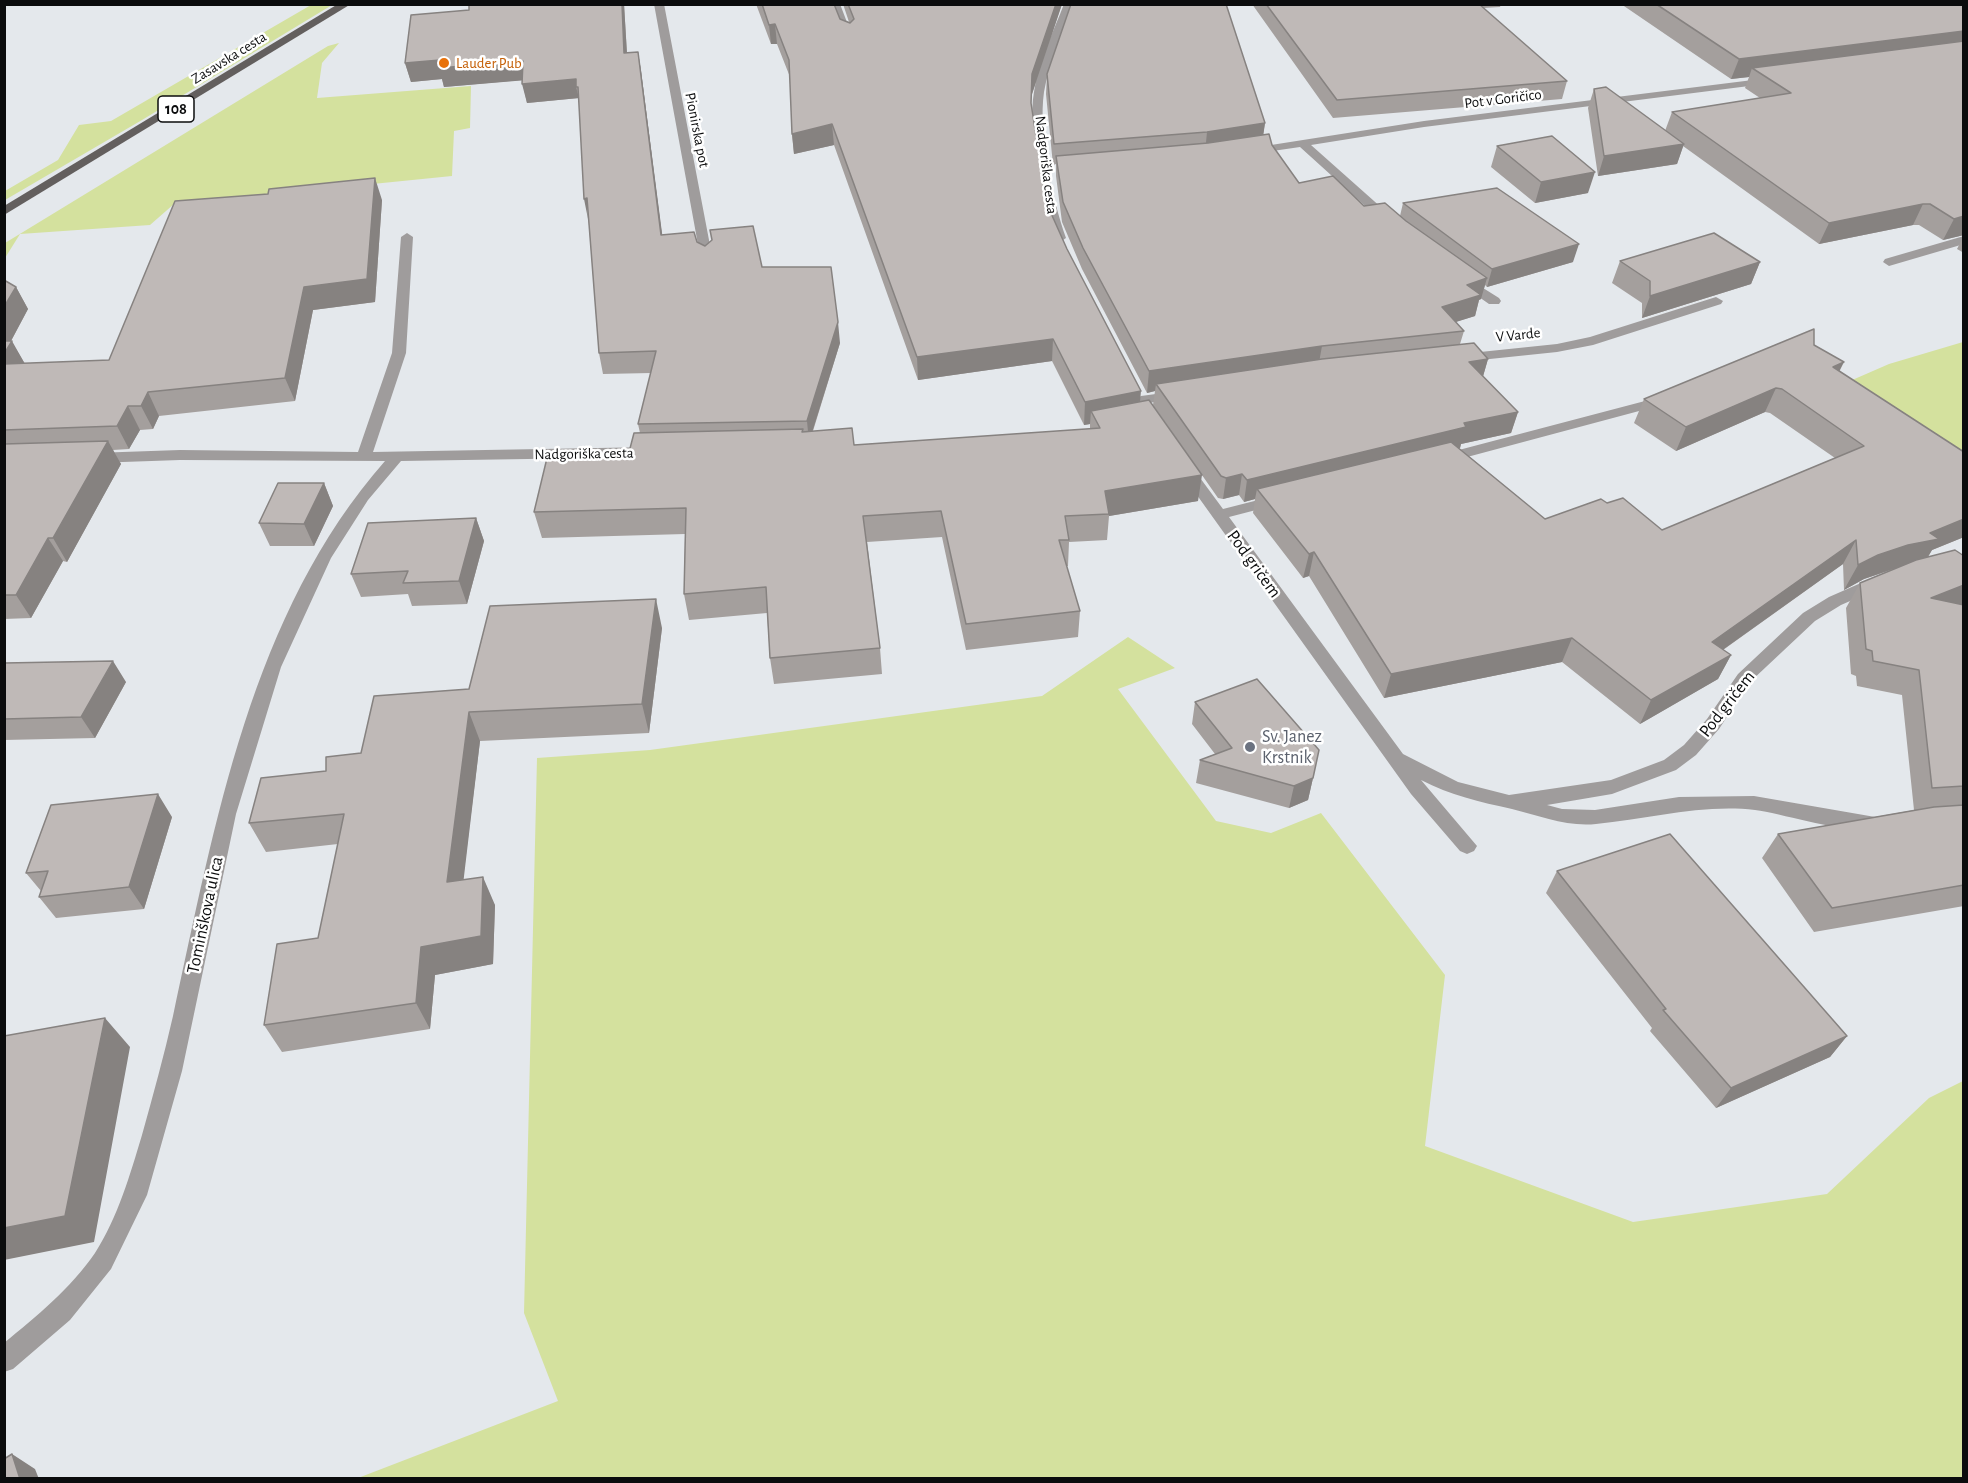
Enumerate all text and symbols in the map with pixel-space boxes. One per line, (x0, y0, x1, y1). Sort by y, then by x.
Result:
street label: Zasavska cesta (188, 28, 270, 88)
place label: Lauder Pub (456, 54, 522, 72)
marker: Lauder Pub (437, 56, 451, 70)
street label: Pot v Goričico (1463, 85, 1543, 113)
street label: Pionirska pot (681, 91, 713, 169)
road number: 108 (158, 96, 194, 122)
street label: Nadgoriška cesta (1031, 115, 1061, 215)
street label: V Varde (1495, 324, 1541, 346)
street label: Nadgoriška cesta (534, 444, 634, 464)
street label: Pod gričem (1222, 526, 1286, 602)
street label: Pod gričem (1694, 667, 1760, 741)
place label: Sv. Janez Krstnik (1262, 726, 1322, 768)
marker: Sv. Janez Krstnik (1243, 740, 1257, 754)
street label: Tominškova ulica (182, 854, 228, 976)

